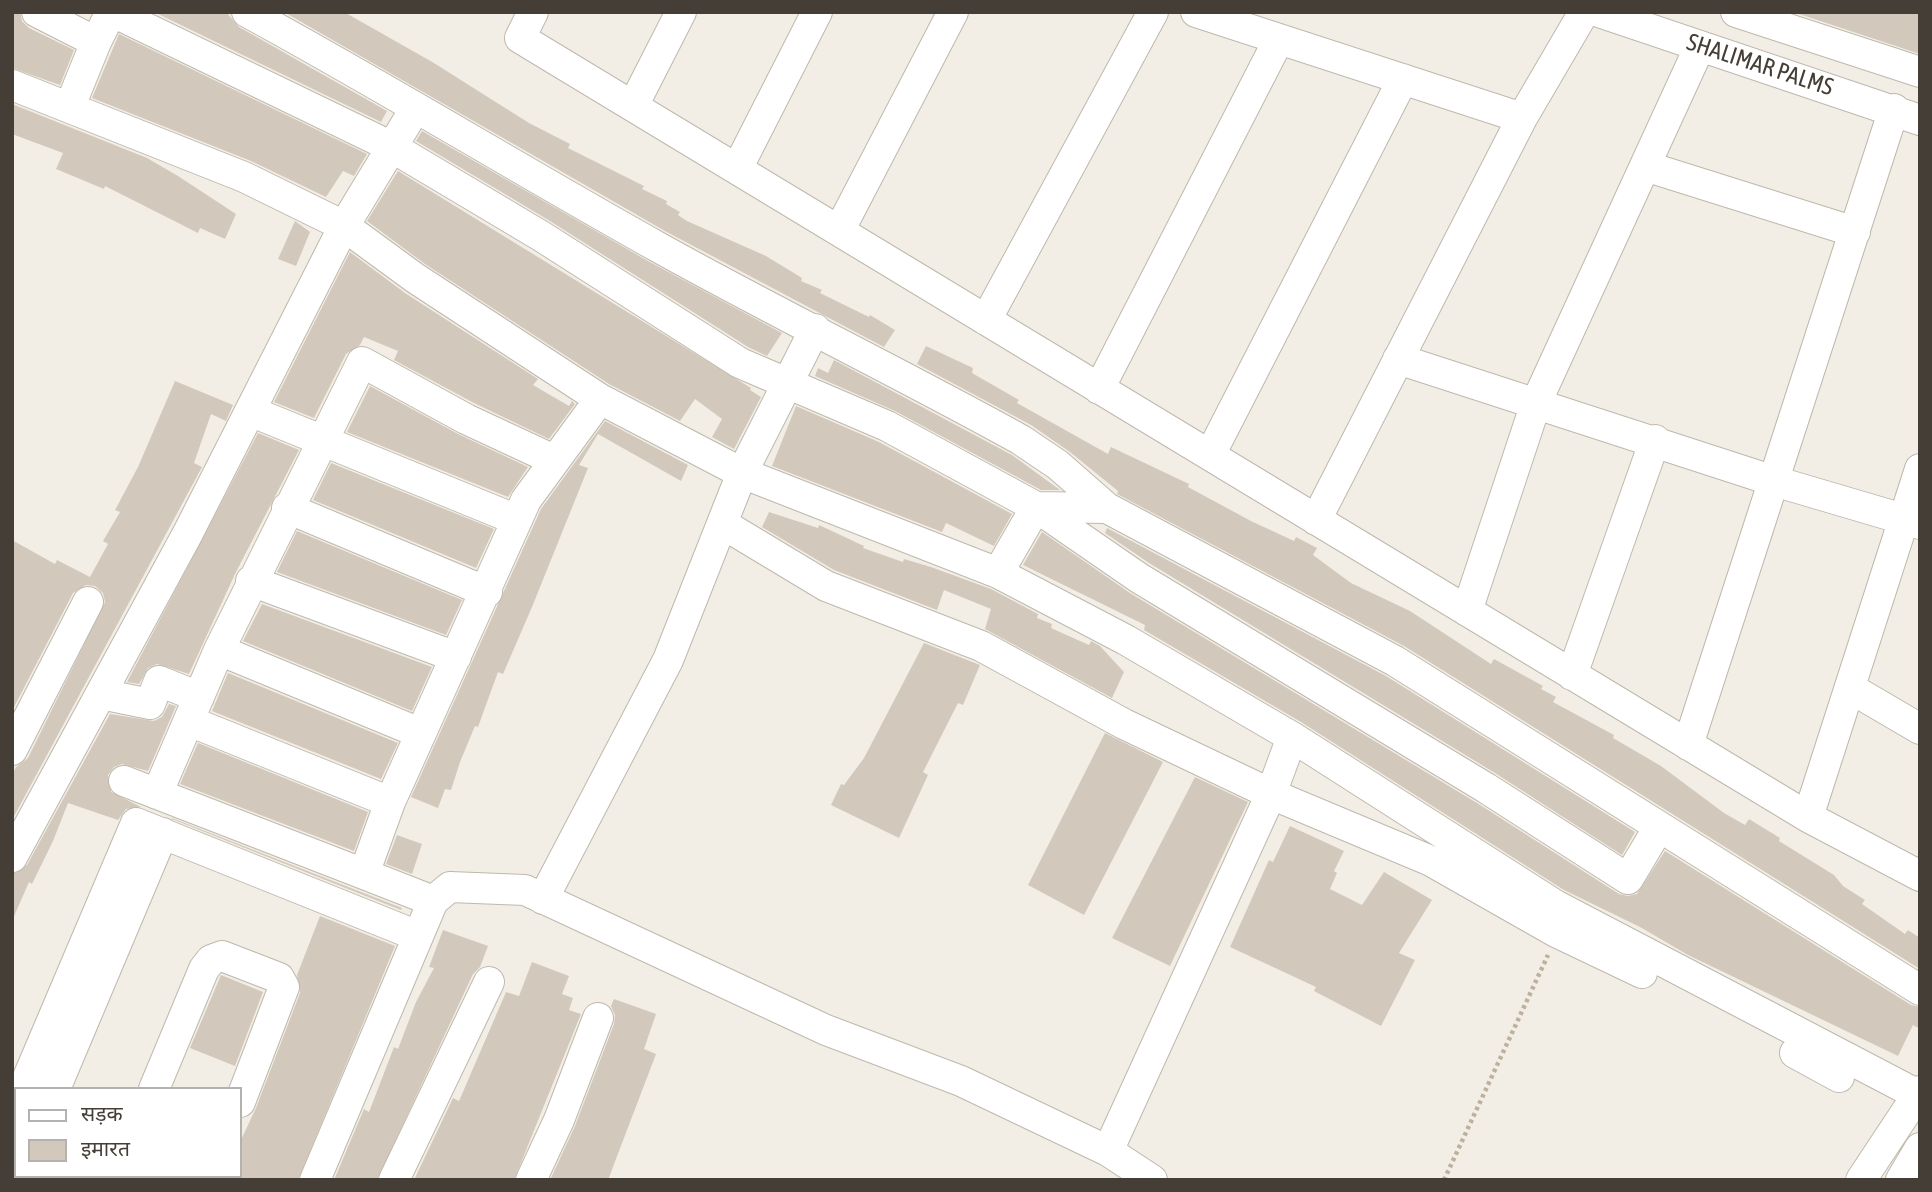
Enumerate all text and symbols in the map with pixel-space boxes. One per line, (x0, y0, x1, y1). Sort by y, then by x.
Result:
street label: SHALIMAR PALMS (1683, 28, 1837, 102)
legend (14, 1087, 242, 1178)
text: सड़क (81, 1101, 123, 1125)
text: इमारत (81, 1136, 130, 1160)

